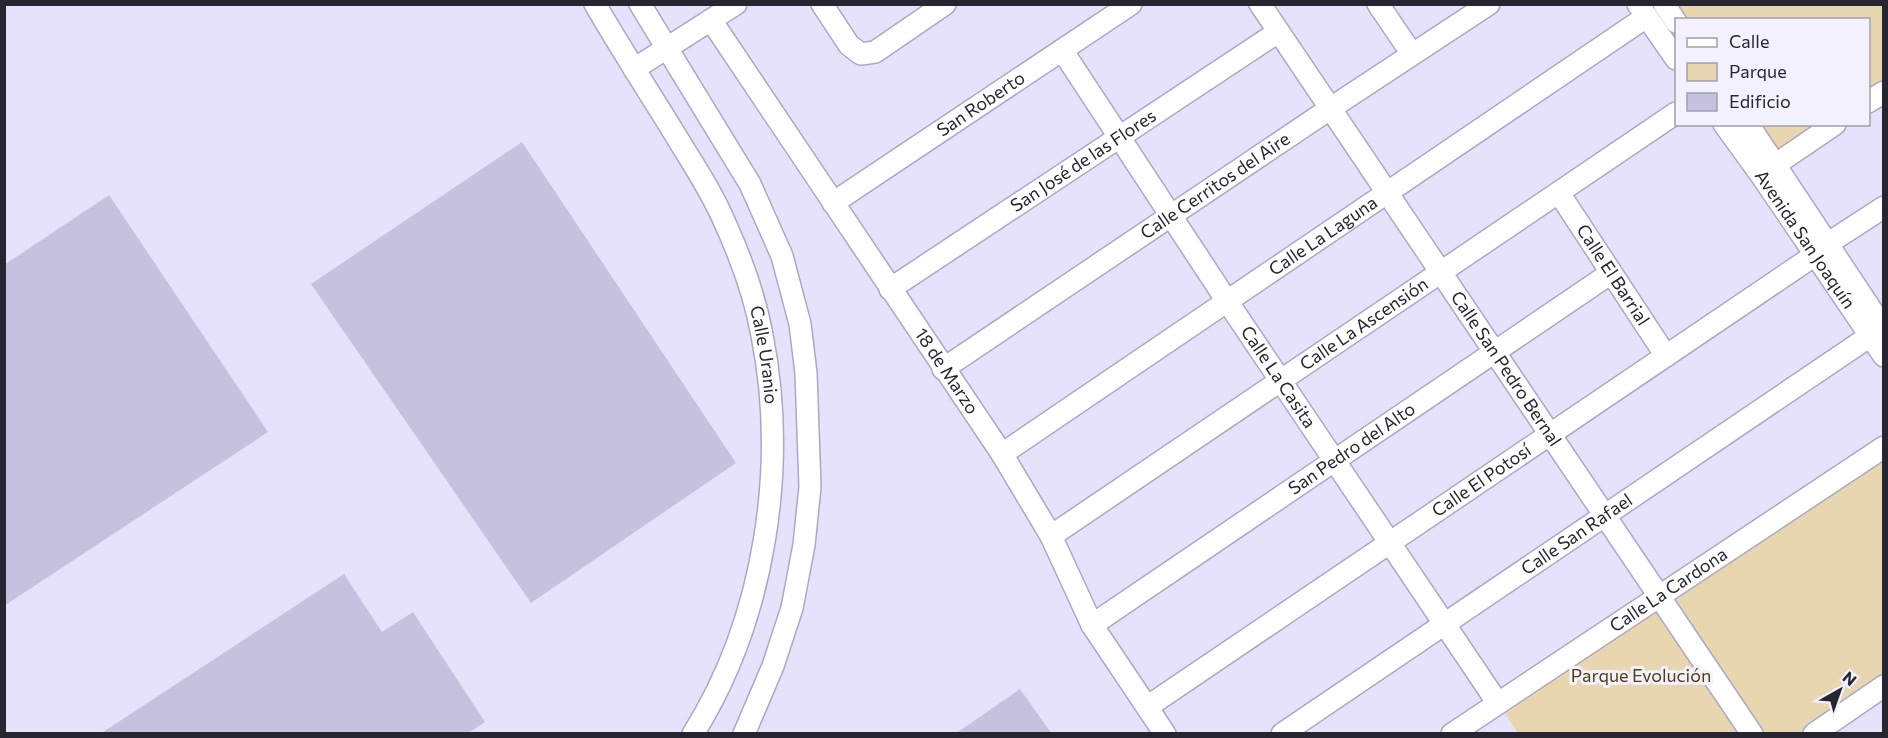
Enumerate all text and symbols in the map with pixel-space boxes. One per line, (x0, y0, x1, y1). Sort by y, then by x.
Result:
legend (1675, 18, 1870, 126)
text: Calle (1729, 30, 1769, 52)
text: Parque (1729, 60, 1787, 82)
street label: San Roberto (932, 66, 1029, 141)
text: Edificio (1729, 90, 1791, 112)
street label: San José de las Flores (1006, 104, 1160, 216)
street label: Calle Cerritos del Aire (1136, 127, 1294, 243)
street label: Avenida San Joaquín (1751, 165, 1861, 313)
street label: Calle La Laguna (1264, 191, 1381, 280)
street label: Calle El Barrial (1572, 220, 1655, 329)
street label: Calle La Ascensión (1295, 272, 1432, 375)
street label: Calle San Pedro Bernal (1447, 287, 1567, 450)
street label: Calle Uranio (746, 303, 783, 405)
street label: Calle La Casita (1237, 321, 1321, 432)
street label: 18 de Marzo (911, 324, 984, 418)
street label: San Pedro del Alto (1284, 397, 1419, 499)
street label: Calle El Potosí (1427, 438, 1536, 521)
street label: Calle San Rafael (1516, 488, 1636, 579)
street label: Calle La Cardona (1605, 542, 1731, 636)
north arrow (1810, 660, 1870, 720)
park label: Parque Evolución (1571, 664, 1711, 686)
text: N (1839, 667, 1861, 689)

